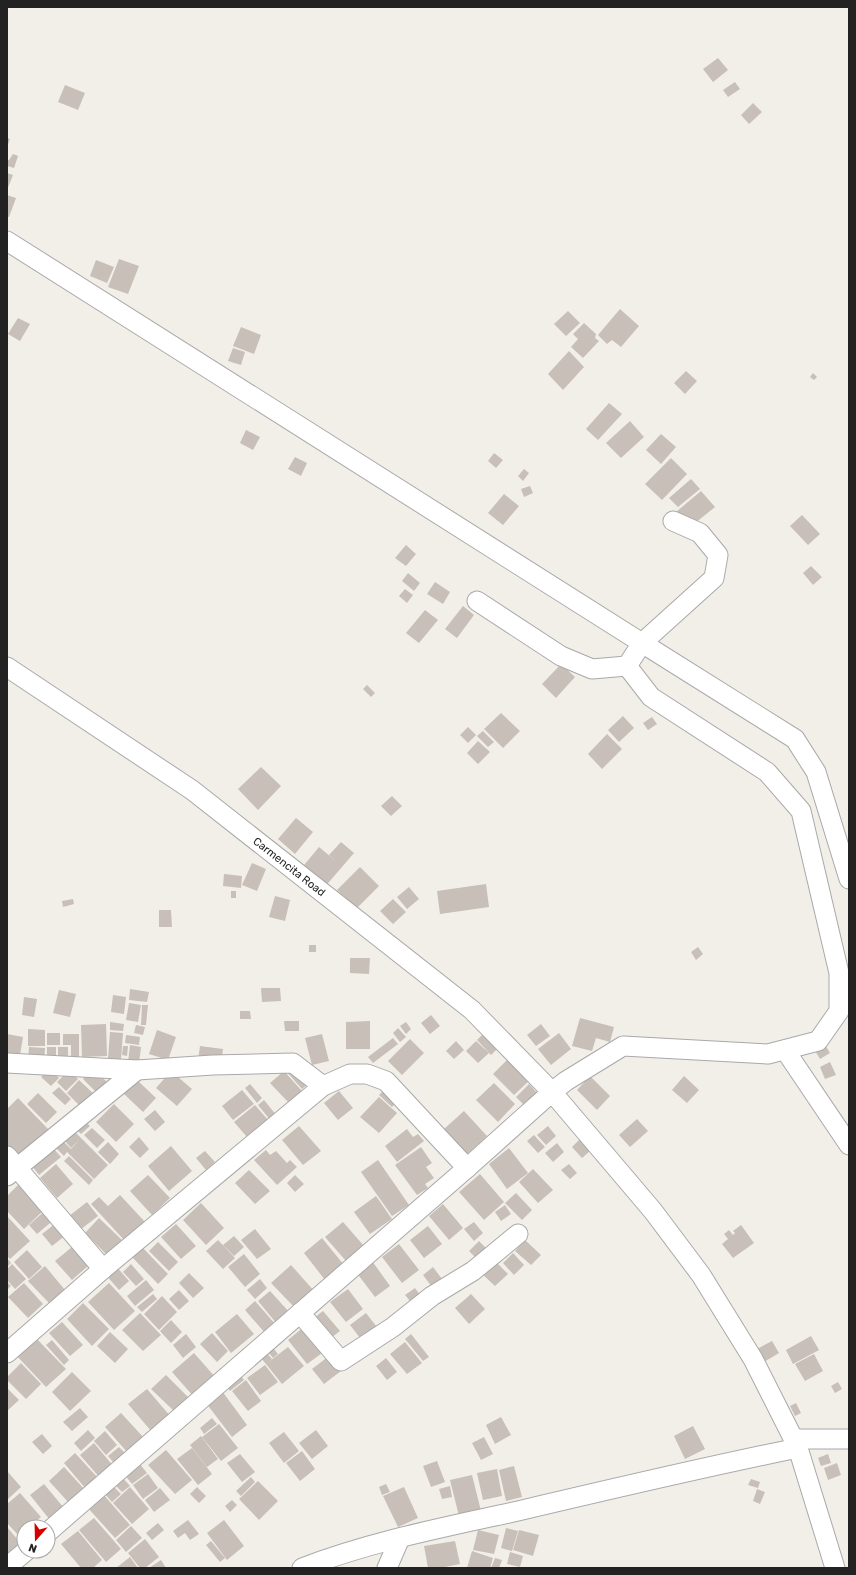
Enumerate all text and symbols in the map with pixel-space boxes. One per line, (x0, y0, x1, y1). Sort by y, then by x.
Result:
street label: Carmencita Road (250, 835, 328, 899)
north arrow (16, 1519, 56, 1559)
text: N (27, 1540, 39, 1555)

